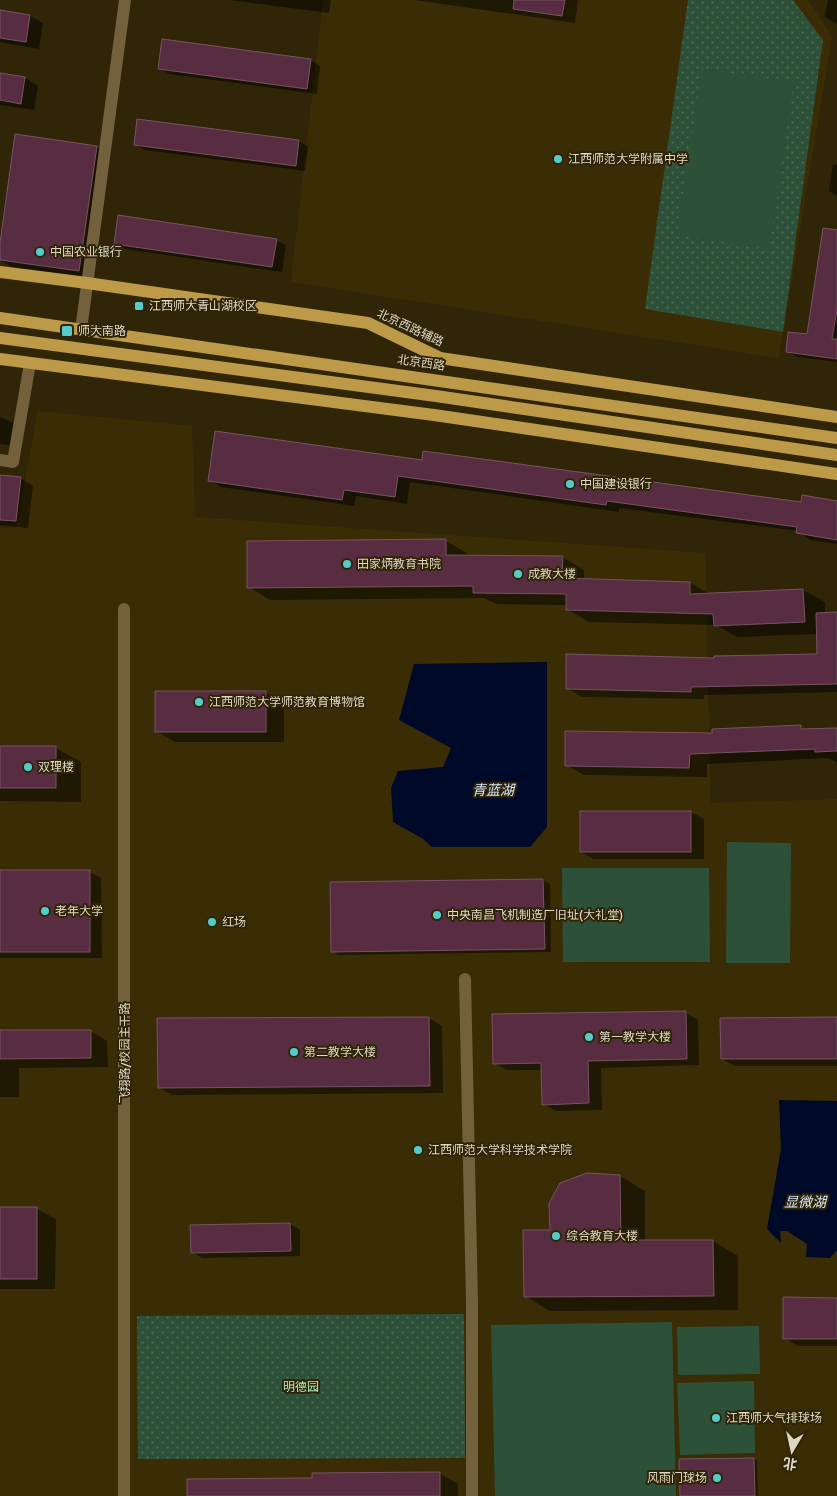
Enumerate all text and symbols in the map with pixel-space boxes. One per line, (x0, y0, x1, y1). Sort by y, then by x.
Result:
place label: 江西师范大学附属中学 (568, 152, 688, 167)
marker: 江西师范大学附属中学 (552, 153, 564, 165)
place label: 中国农业银行 (50, 245, 122, 260)
marker: 中国农业银行 (34, 246, 46, 258)
place label: 江西师大青山湖校区 (149, 299, 257, 314)
marker: 江西师大青山湖校区 (133, 300, 145, 312)
street label: 北京西路辅路 (374, 306, 446, 350)
marker: 师大南路 (60, 324, 74, 338)
place label: 师大南路 (78, 324, 126, 339)
street label: 北京西路 (396, 352, 446, 374)
place label: 中国建设银行 (580, 477, 652, 492)
marker: 中国建设银行 (564, 478, 576, 490)
place label: 田家炳教育书院 (357, 557, 441, 572)
marker: 田家炳教育书院 (341, 558, 353, 570)
place label: 成教大楼 (528, 567, 576, 582)
marker: 成教大楼 (512, 568, 524, 580)
place label: 江西师范大学师范教育博物馆 (209, 695, 365, 710)
marker: 江西师范大学师范教育博物馆 (193, 696, 205, 708)
place label: 双理楼 (38, 760, 74, 775)
marker: 双理楼 (22, 761, 34, 773)
water label: 青蓝湖 (472, 782, 516, 799)
place label: 老年大学 (55, 904, 103, 919)
marker: 老年大学 (39, 905, 51, 917)
place label: 中央南昌飞机制造厂旧址(大礼堂) (447, 908, 623, 923)
marker: 中央南昌飞机制造厂旧址(大礼堂) (431, 909, 443, 921)
place label: 红场 (222, 915, 246, 930)
marker: 红场 (206, 916, 218, 928)
street label: 飞翔路/校园主干路 (118, 1002, 133, 1104)
place label: 第一教学大楼 (599, 1030, 671, 1045)
marker: 第一教学大楼 (583, 1031, 595, 1043)
place label: 第二教学大楼 (304, 1045, 376, 1060)
marker: 第二教学大楼 (288, 1046, 300, 1058)
place label: 江西师范大学科学技术学院 (428, 1143, 572, 1158)
marker: 江西师范大学科学技术学院 (412, 1144, 424, 1156)
water label: 显微湖 (784, 1194, 828, 1211)
place label: 综合教育大楼 (566, 1229, 638, 1244)
marker: 综合教育大楼 (550, 1230, 562, 1242)
park label: 明德园 (283, 1380, 319, 1395)
place label: 江西师大气排球场 (726, 1411, 822, 1426)
marker: 江西师大气排球场 (710, 1412, 722, 1424)
north arrow (767, 1426, 817, 1476)
text: 北 (782, 1454, 798, 1473)
place label: 风雨门球场 (647, 1471, 707, 1486)
marker: 风雨门球场 (711, 1472, 723, 1484)

